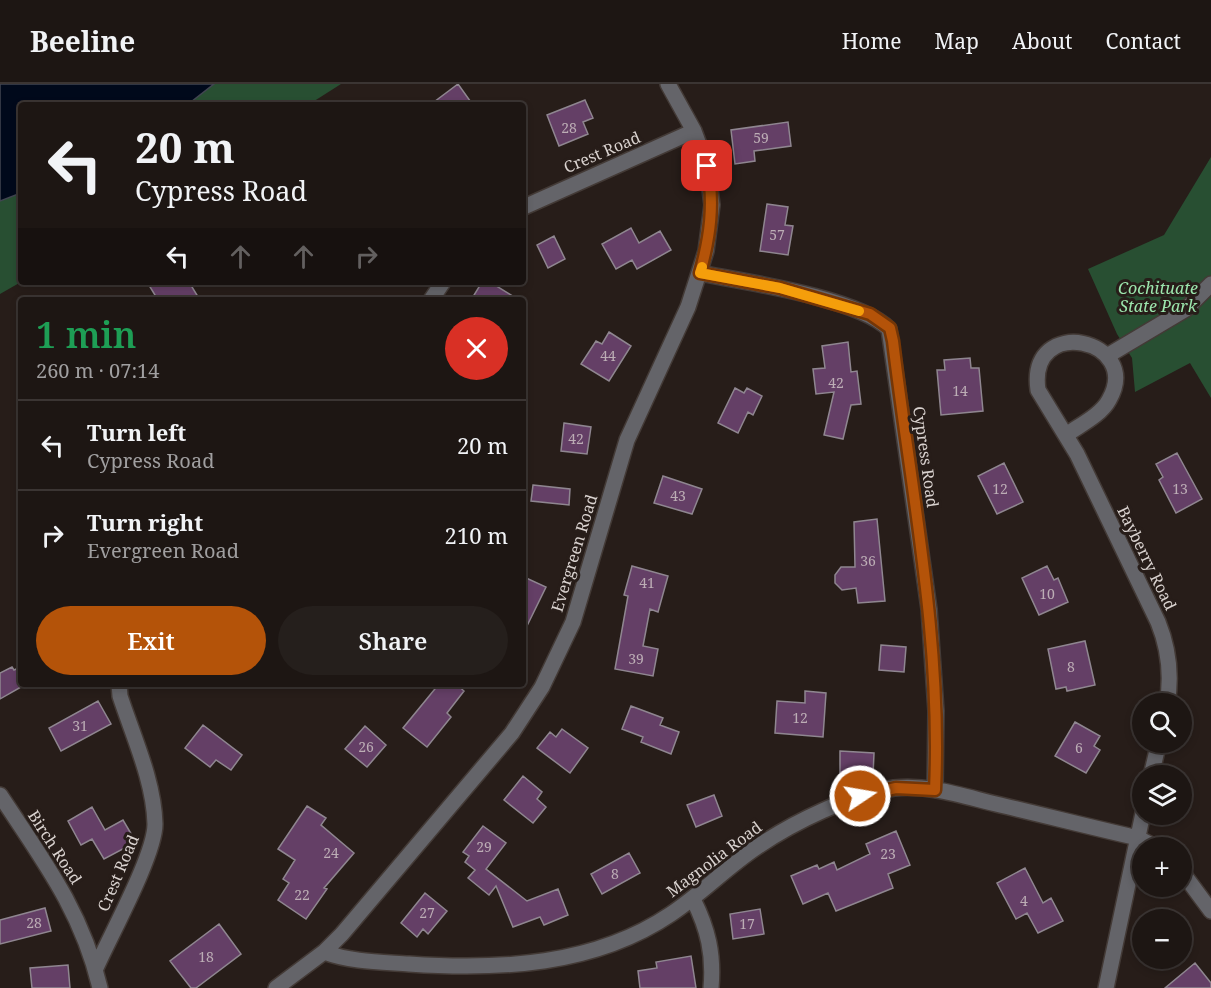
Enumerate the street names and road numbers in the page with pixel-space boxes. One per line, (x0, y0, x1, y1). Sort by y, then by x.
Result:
street label: Crest Road (560, 126, 644, 178)
street label: Cypress Road (908, 405, 944, 509)
street label: Evergreen Road (546, 491, 602, 614)
street label: Bayberry Road (1112, 502, 1182, 614)
street label: Birch Road (23, 806, 87, 888)
street label: Magnolia Road (662, 816, 766, 902)
street label: Crest Road (92, 831, 144, 915)

